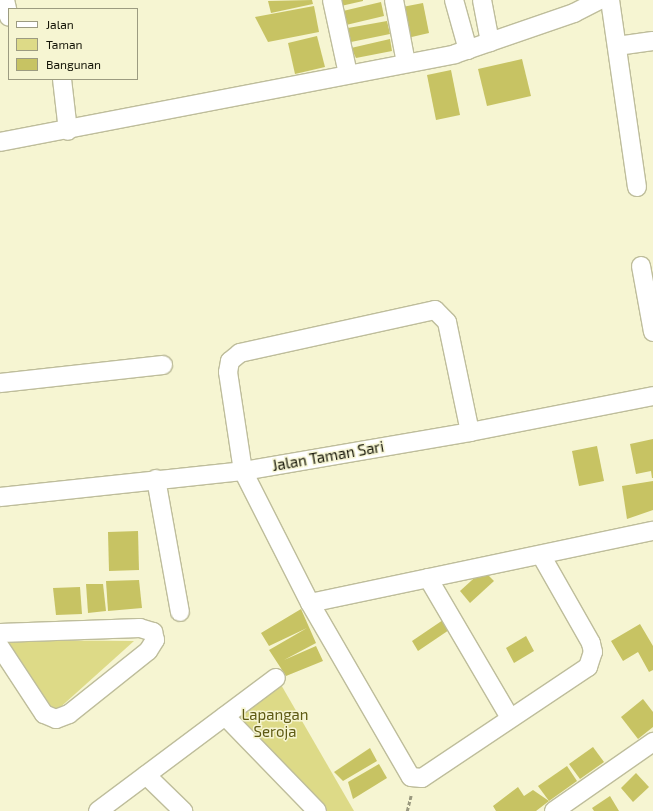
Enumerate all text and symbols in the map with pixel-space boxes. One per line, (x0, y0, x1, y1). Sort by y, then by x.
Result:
legend (8, 8, 138, 80)
text: Jalan (46, 17, 74, 31)
text: Taman (46, 37, 83, 51)
text: Bangunan (46, 57, 101, 71)
street label: Jalan Taman Sari (271, 437, 385, 475)
park label: Lapangan Seroja (242, 705, 308, 740)

